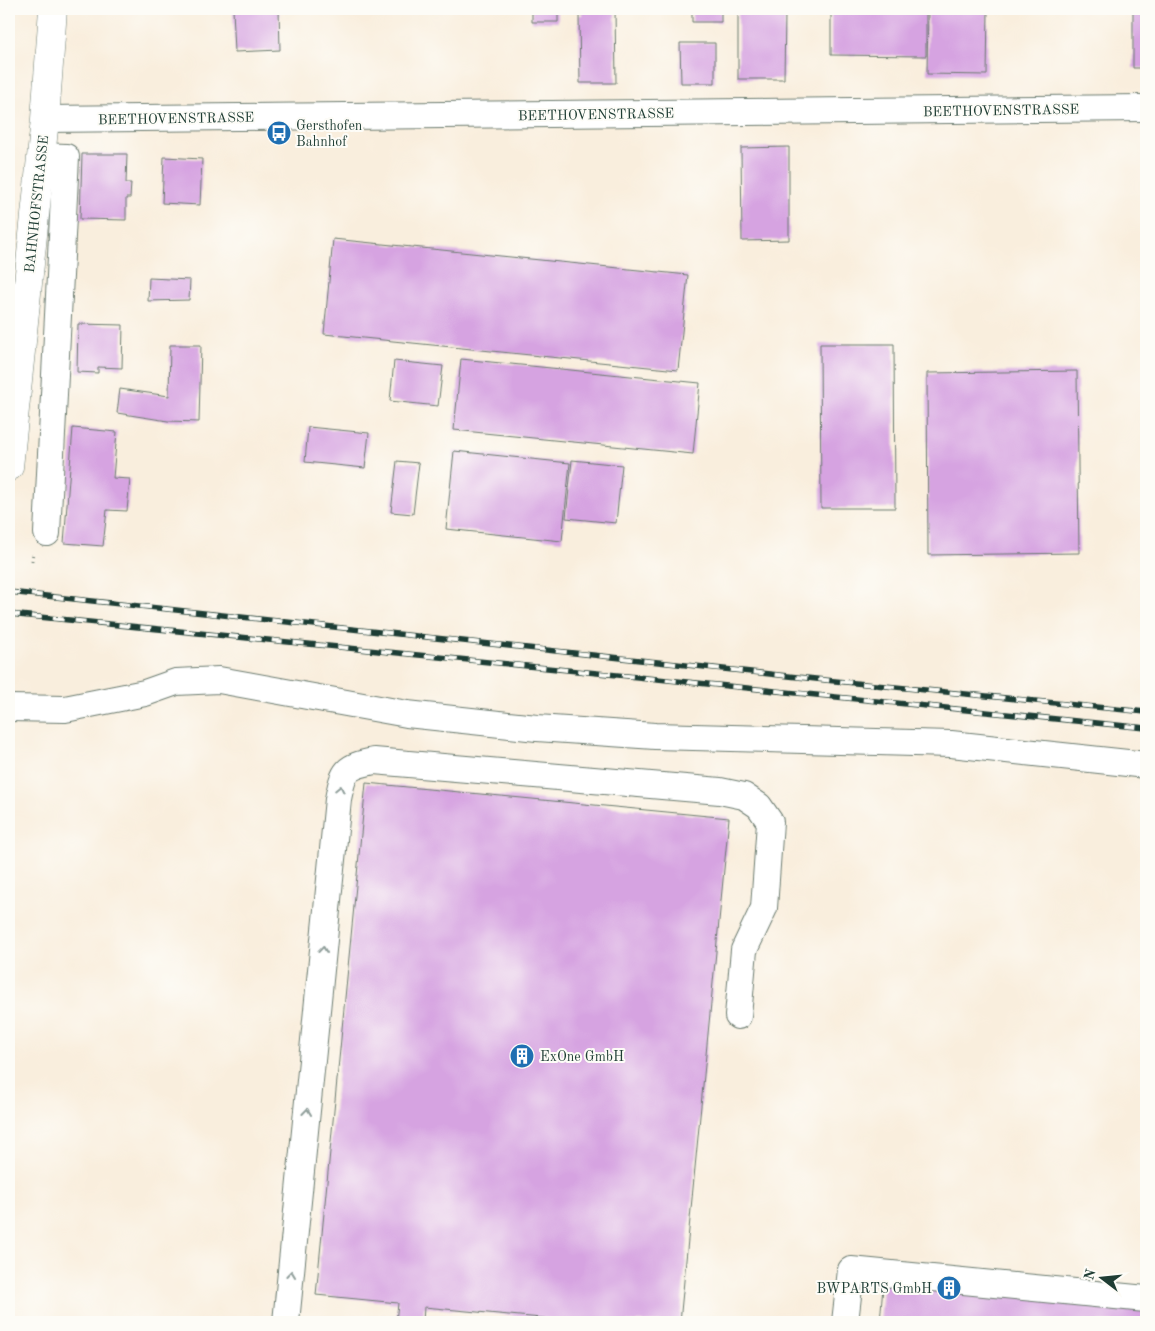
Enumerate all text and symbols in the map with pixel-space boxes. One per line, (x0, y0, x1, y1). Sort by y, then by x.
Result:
street label: BEETHOVENSTRASSE (923, 103, 1079, 119)
street label: BEETHOVENSTRASSE (518, 107, 674, 123)
street label: BEETHOVENSTRASSE (98, 111, 254, 127)
place label: Gersthofen Bahnhof (296, 119, 363, 149)
bus stop icon: Gersthofen Bahnhof (266, 120, 292, 146)
street label: BAHNHOFSTRASSE (23, 135, 51, 274)
one-way arrow (334, 784, 345, 793)
one-way arrow (317, 946, 328, 954)
building icon: ExOne GmbH (509, 1043, 535, 1069)
place label: ExOne GmbH (540, 1050, 624, 1064)
one-way arrow (301, 1108, 312, 1116)
north arrow (1078, 1254, 1128, 1304)
text: N (1082, 1267, 1099, 1282)
one-way arrow (285, 1269, 296, 1277)
building icon: BWPARTS GmbH (936, 1275, 962, 1301)
place label: BWPARTS GmbH (817, 1282, 932, 1296)

